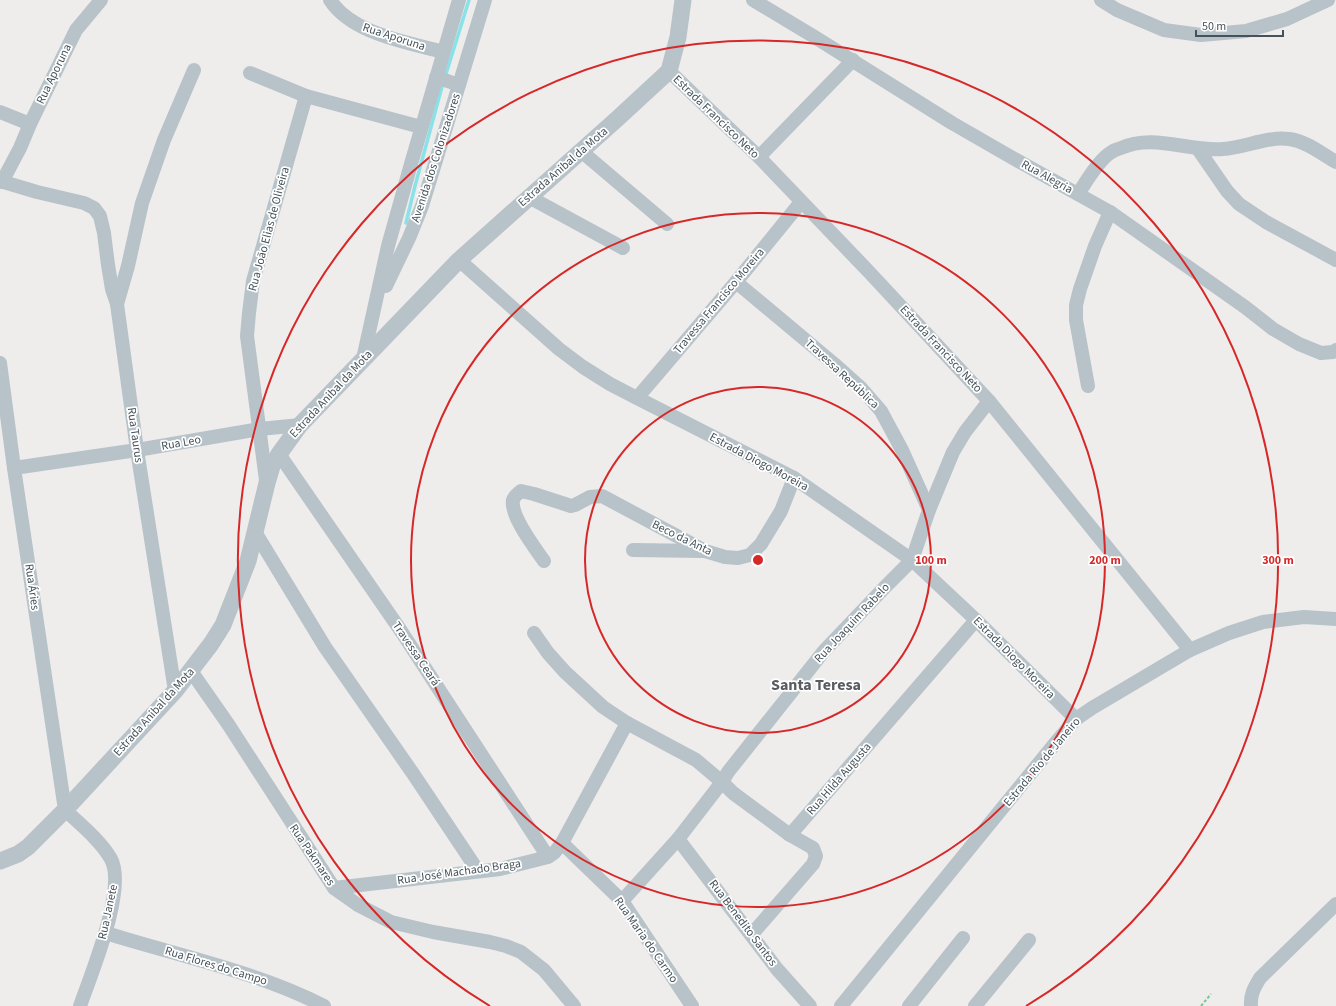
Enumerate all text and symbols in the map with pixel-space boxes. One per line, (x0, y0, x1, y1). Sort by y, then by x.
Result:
scale bar (1196, 12, 1283, 38)
text: 50 m (1202, 18, 1226, 35)
street label: Rua Aporuna (361, 19, 427, 55)
street label: Rua Aporuna (32, 41, 76, 107)
street label: Estrada Francisco Neto (669, 71, 763, 163)
street label: Avenida dos Colonizadores (407, 91, 465, 225)
street label: Estrada Anibal da Mota (514, 123, 612, 211)
street label: Rua Alegria (1018, 156, 1076, 198)
street label: Rua Joāo Elias de Oliveira (244, 165, 294, 293)
street label: Travessa Francisco Moreira (670, 244, 768, 358)
street label: Estrada Francisco Neto (896, 302, 986, 396)
street label: Travessa República (801, 335, 883, 413)
street label: Estrada Anibal da Mota (286, 346, 376, 442)
street label: Rua Taurus (123, 406, 147, 464)
street label: Estrada Diogo Moreira (706, 429, 812, 495)
street label: Rua Leo (160, 431, 202, 455)
street label: Beco da Anta (649, 516, 715, 560)
text: 100 m (915, 552, 947, 569)
text: 200 m (1089, 552, 1121, 569)
text: 300 m (1262, 552, 1294, 569)
centre of rings (751, 553, 765, 567)
street label: Rua Áries (20, 563, 44, 611)
street label: Rua Joaquim Rabelo (811, 579, 893, 667)
street label: Estrada Diogo Moreira (969, 613, 1059, 703)
street label: Travessa Ceará (388, 618, 444, 690)
street label: Estrada Anibal da Mota (109, 664, 199, 760)
district label: Santa Teresa (771, 674, 861, 696)
street label: Estrada Rio de Janeiro (1000, 714, 1084, 810)
street label: Rua Hilda Augusta (803, 739, 875, 819)
street label: Rua Pakmares (285, 821, 339, 889)
street label: Rua José Machado Braga (396, 855, 522, 889)
street label: Rua Benedito Santos (705, 876, 781, 970)
street label: Rua Janete (94, 883, 122, 941)
street label: Rua Maria do Carmo (610, 894, 682, 986)
street label: Rua Flores do Campo (163, 942, 269, 990)

